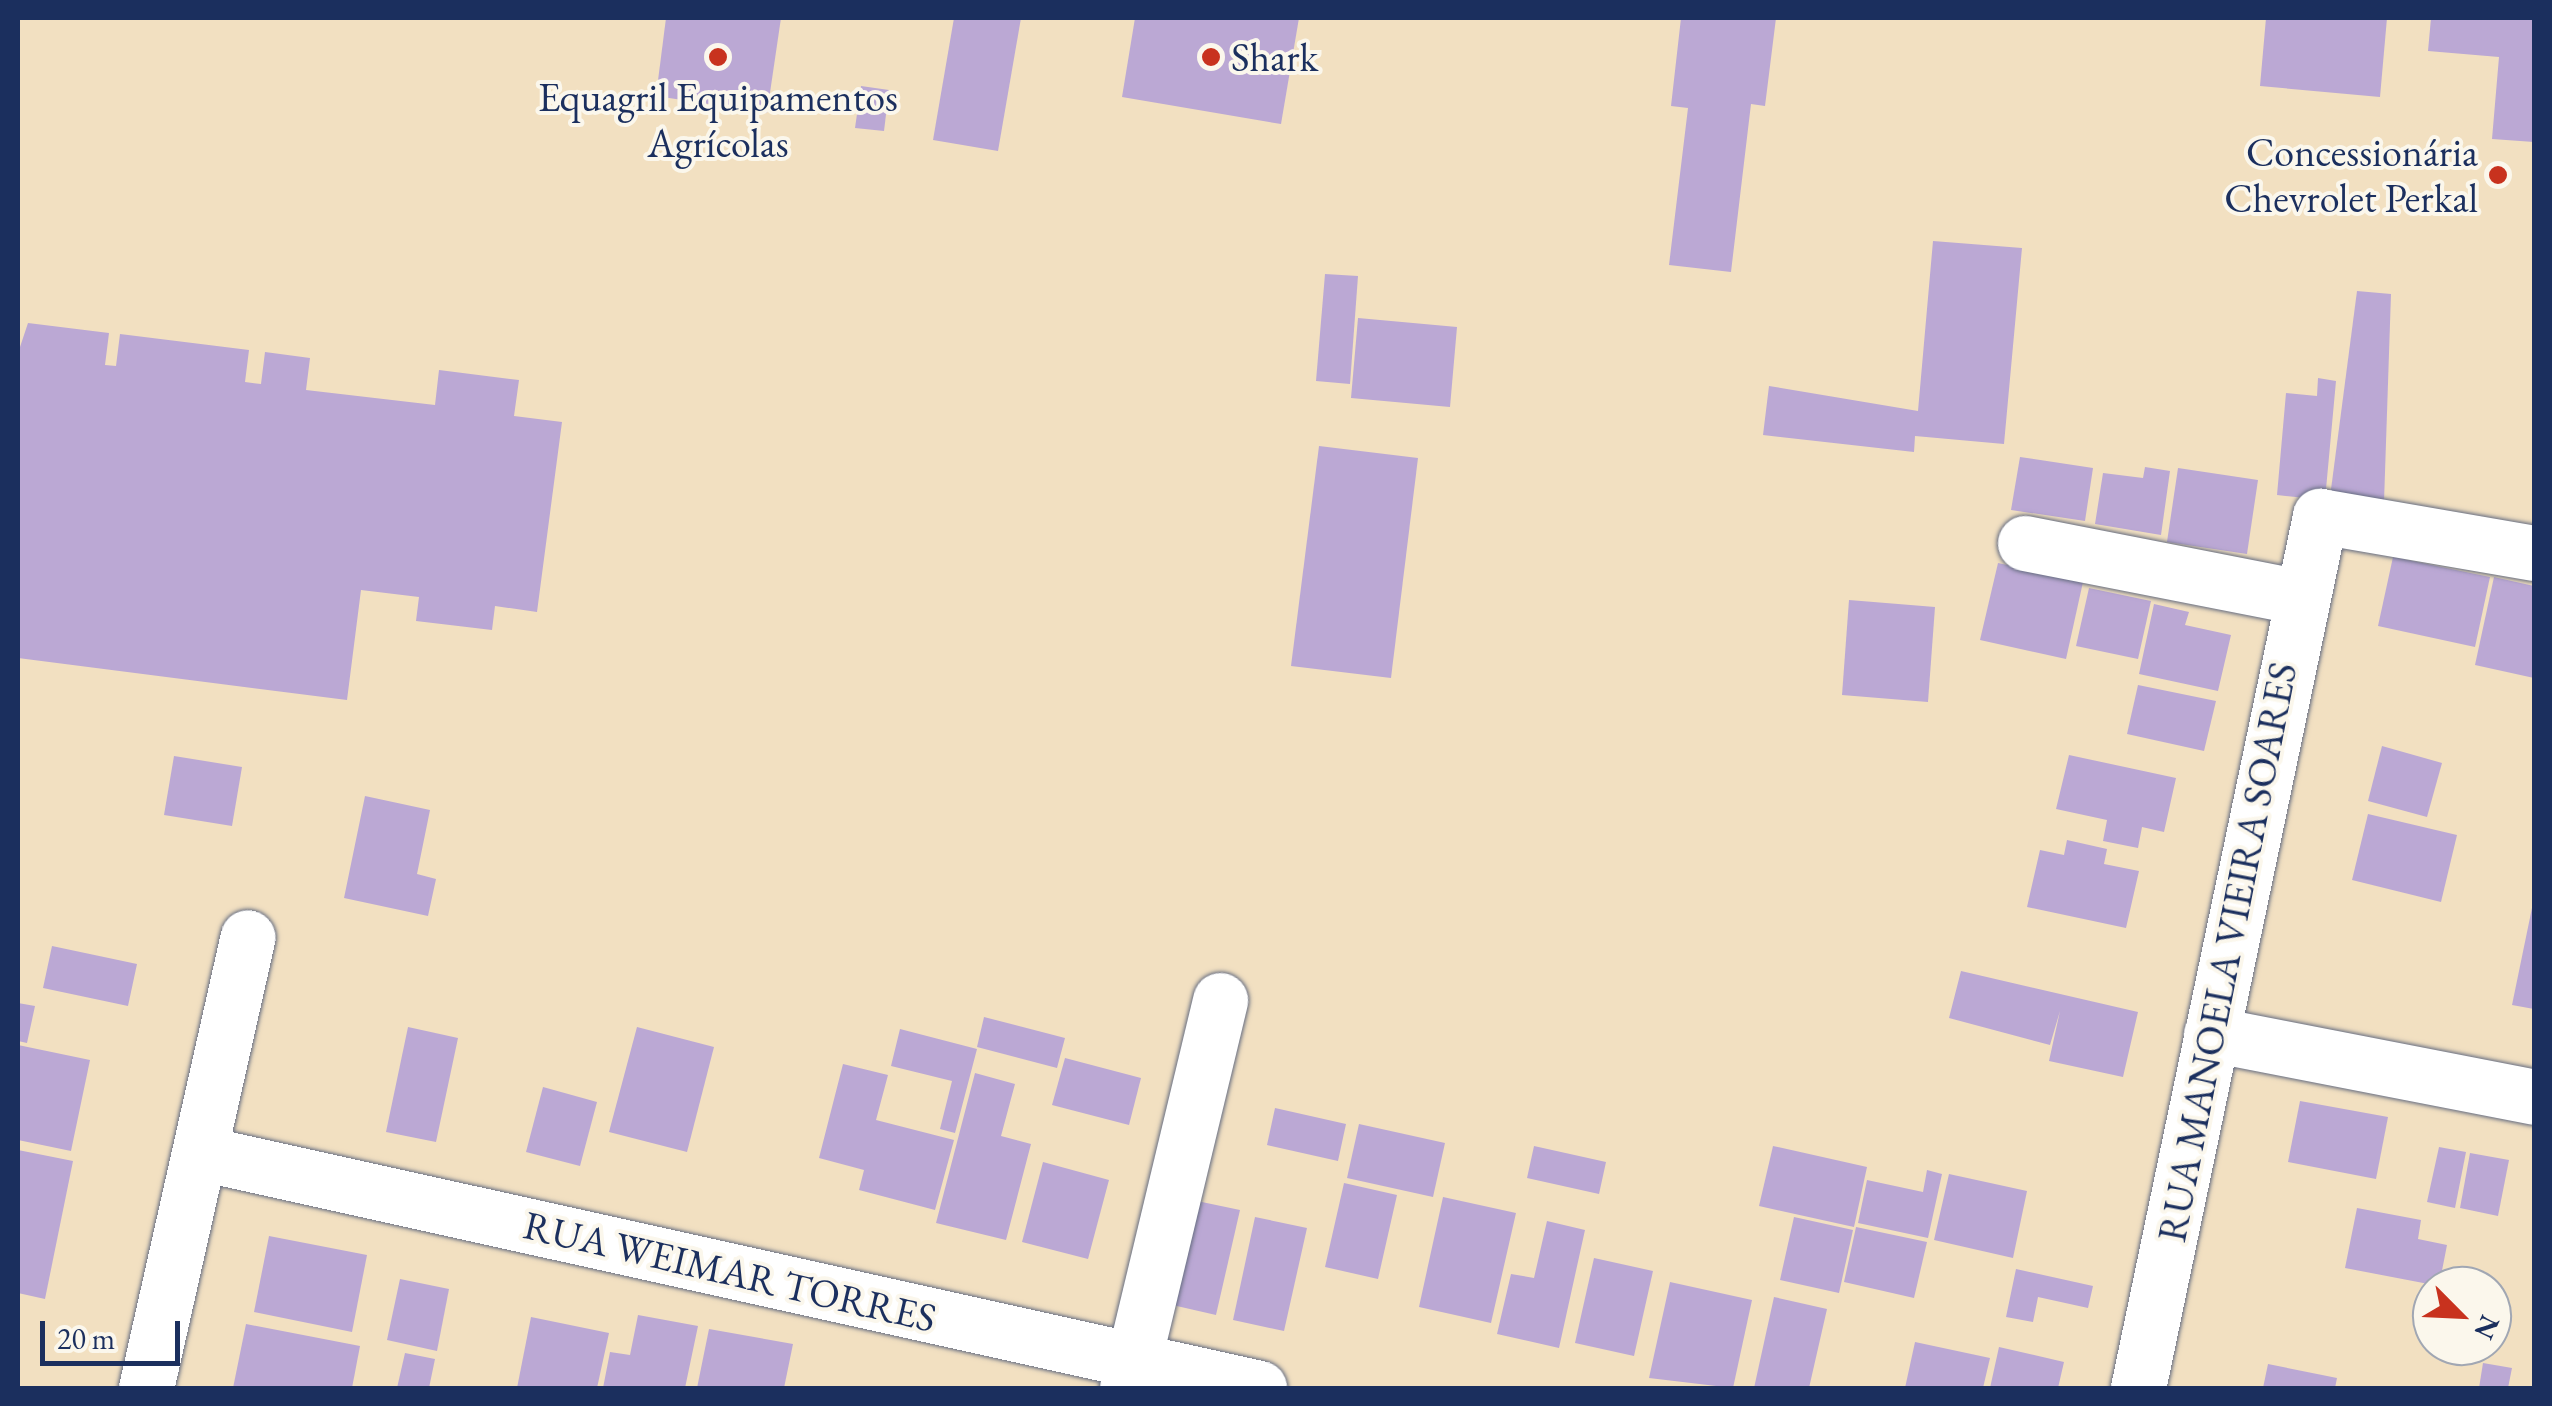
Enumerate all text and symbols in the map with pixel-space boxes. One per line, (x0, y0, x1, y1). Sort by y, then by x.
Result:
place label: Shark (1231, 33, 1318, 81)
marker: Equagril Equipamentos Agrícolas (707, 46, 729, 68)
marker: Shark (1200, 46, 1222, 68)
place label: Equagril Equipamentos Agrícolas (538, 73, 898, 167)
place label: Concessionária Chevrolet Perkal (2224, 128, 2478, 222)
marker: Concessionária Chevrolet Perkal (2487, 164, 2509, 186)
street label: RUA MANOELA VIEIRA SOARES (2147, 658, 2307, 1246)
street label: RUA WEIMAR TORRES (519, 1200, 941, 1342)
north arrow (2412, 1266, 2512, 1366)
scale bar (45, 1301, 185, 1363)
text: N (2467, 1310, 2509, 1345)
text: 20 m (57, 1319, 115, 1358)

